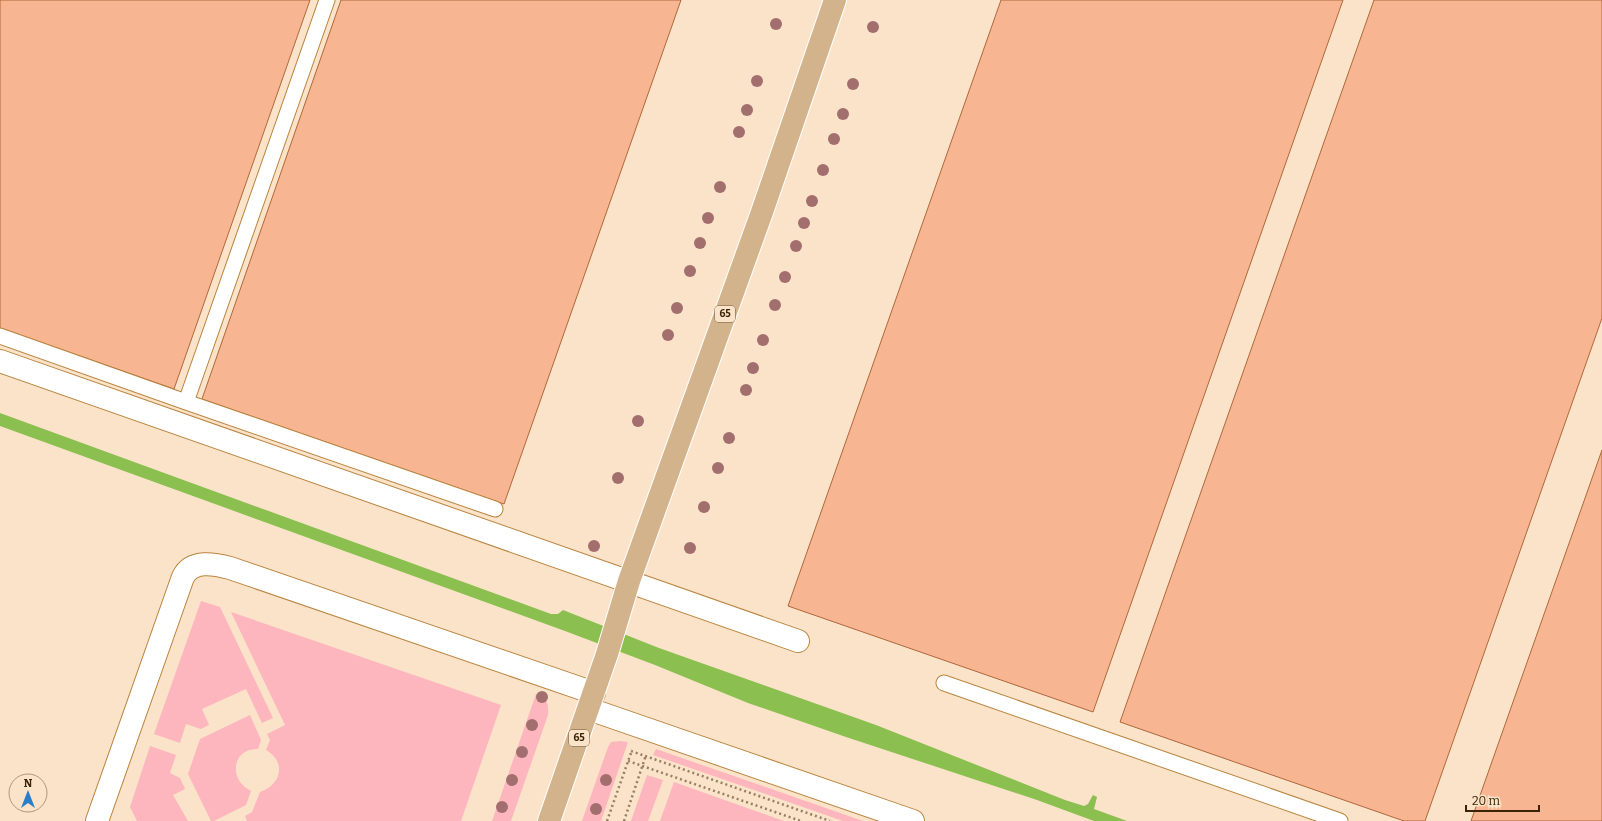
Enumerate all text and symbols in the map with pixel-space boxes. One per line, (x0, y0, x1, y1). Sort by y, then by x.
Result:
road number: 65 (715, 306, 735, 322)
road number: 65 (569, 730, 589, 746)
north arrow (8, 773, 48, 813)
text: N (24, 777, 33, 790)
scale bar (1466, 787, 1539, 813)
text: 20 m (1472, 794, 1501, 808)

